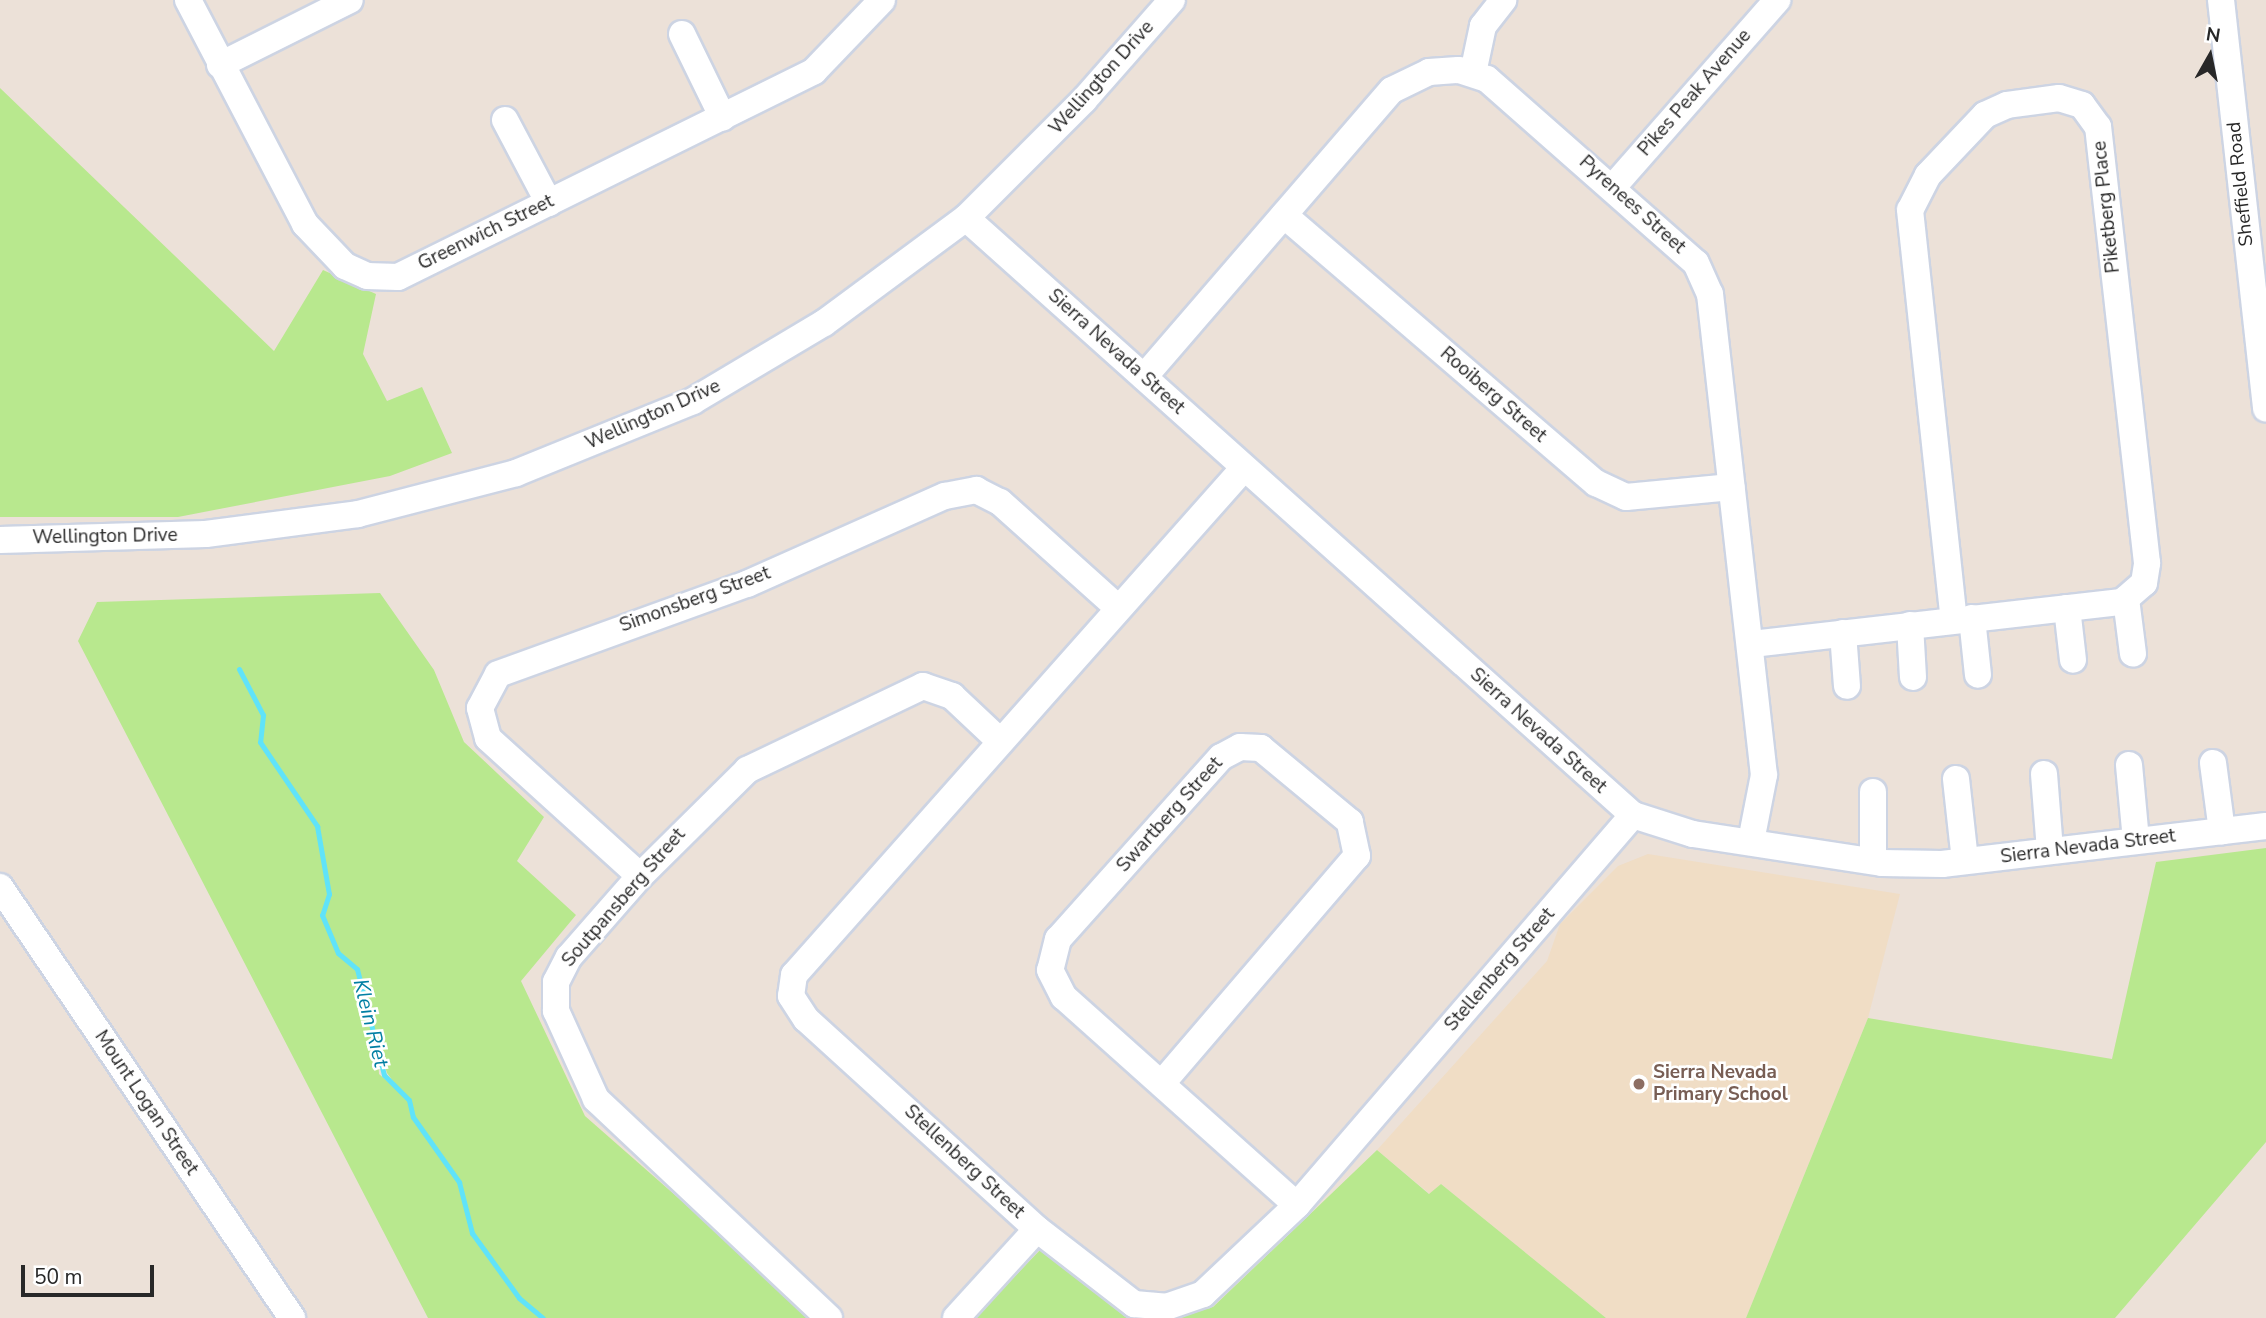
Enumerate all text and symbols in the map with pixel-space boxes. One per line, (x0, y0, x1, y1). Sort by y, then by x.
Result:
street label: Wellington Drive (1045, 16, 1159, 140)
north arrow (2175, 21, 2245, 91)
text: N (2204, 21, 2222, 49)
street label: Pikes Peak Avenue (1634, 25, 1756, 161)
street label: Sheffield Road (2223, 121, 2259, 247)
street label: Piketberg Place (2089, 140, 2125, 274)
street label: Pyrenees Street (1574, 151, 1690, 259)
street label: Greenwich Street (414, 190, 558, 276)
street label: Sierra Nevada Street (1043, 285, 1189, 419)
street label: Rooiberg Street (1435, 343, 1551, 447)
street label: Wellington Drive (582, 375, 724, 455)
street label: Wellington Drive (32, 524, 178, 550)
street label: Simonsberg Street (617, 562, 773, 638)
street label: Sierra Nevada Street (1465, 664, 1611, 798)
street label: Swartberg Street (1112, 753, 1228, 877)
street label: Soutpansberg Street (558, 824, 690, 972)
street label: Sierra Nevada Street (1999, 825, 2177, 869)
street label: Stellenberg Street (1440, 904, 1560, 1036)
water label: Klein Riet (348, 976, 394, 1070)
street label: Mount Logan Street (89, 1026, 203, 1180)
place label: Sierra Nevada Primary School (1653, 1062, 1788, 1106)
marker: Sierra Nevada Primary School (1631, 1076, 1647, 1092)
street label: Stellenberg Street (899, 1100, 1029, 1224)
scale bar (24, 1252, 158, 1296)
text: 50 m (34, 1263, 83, 1291)

